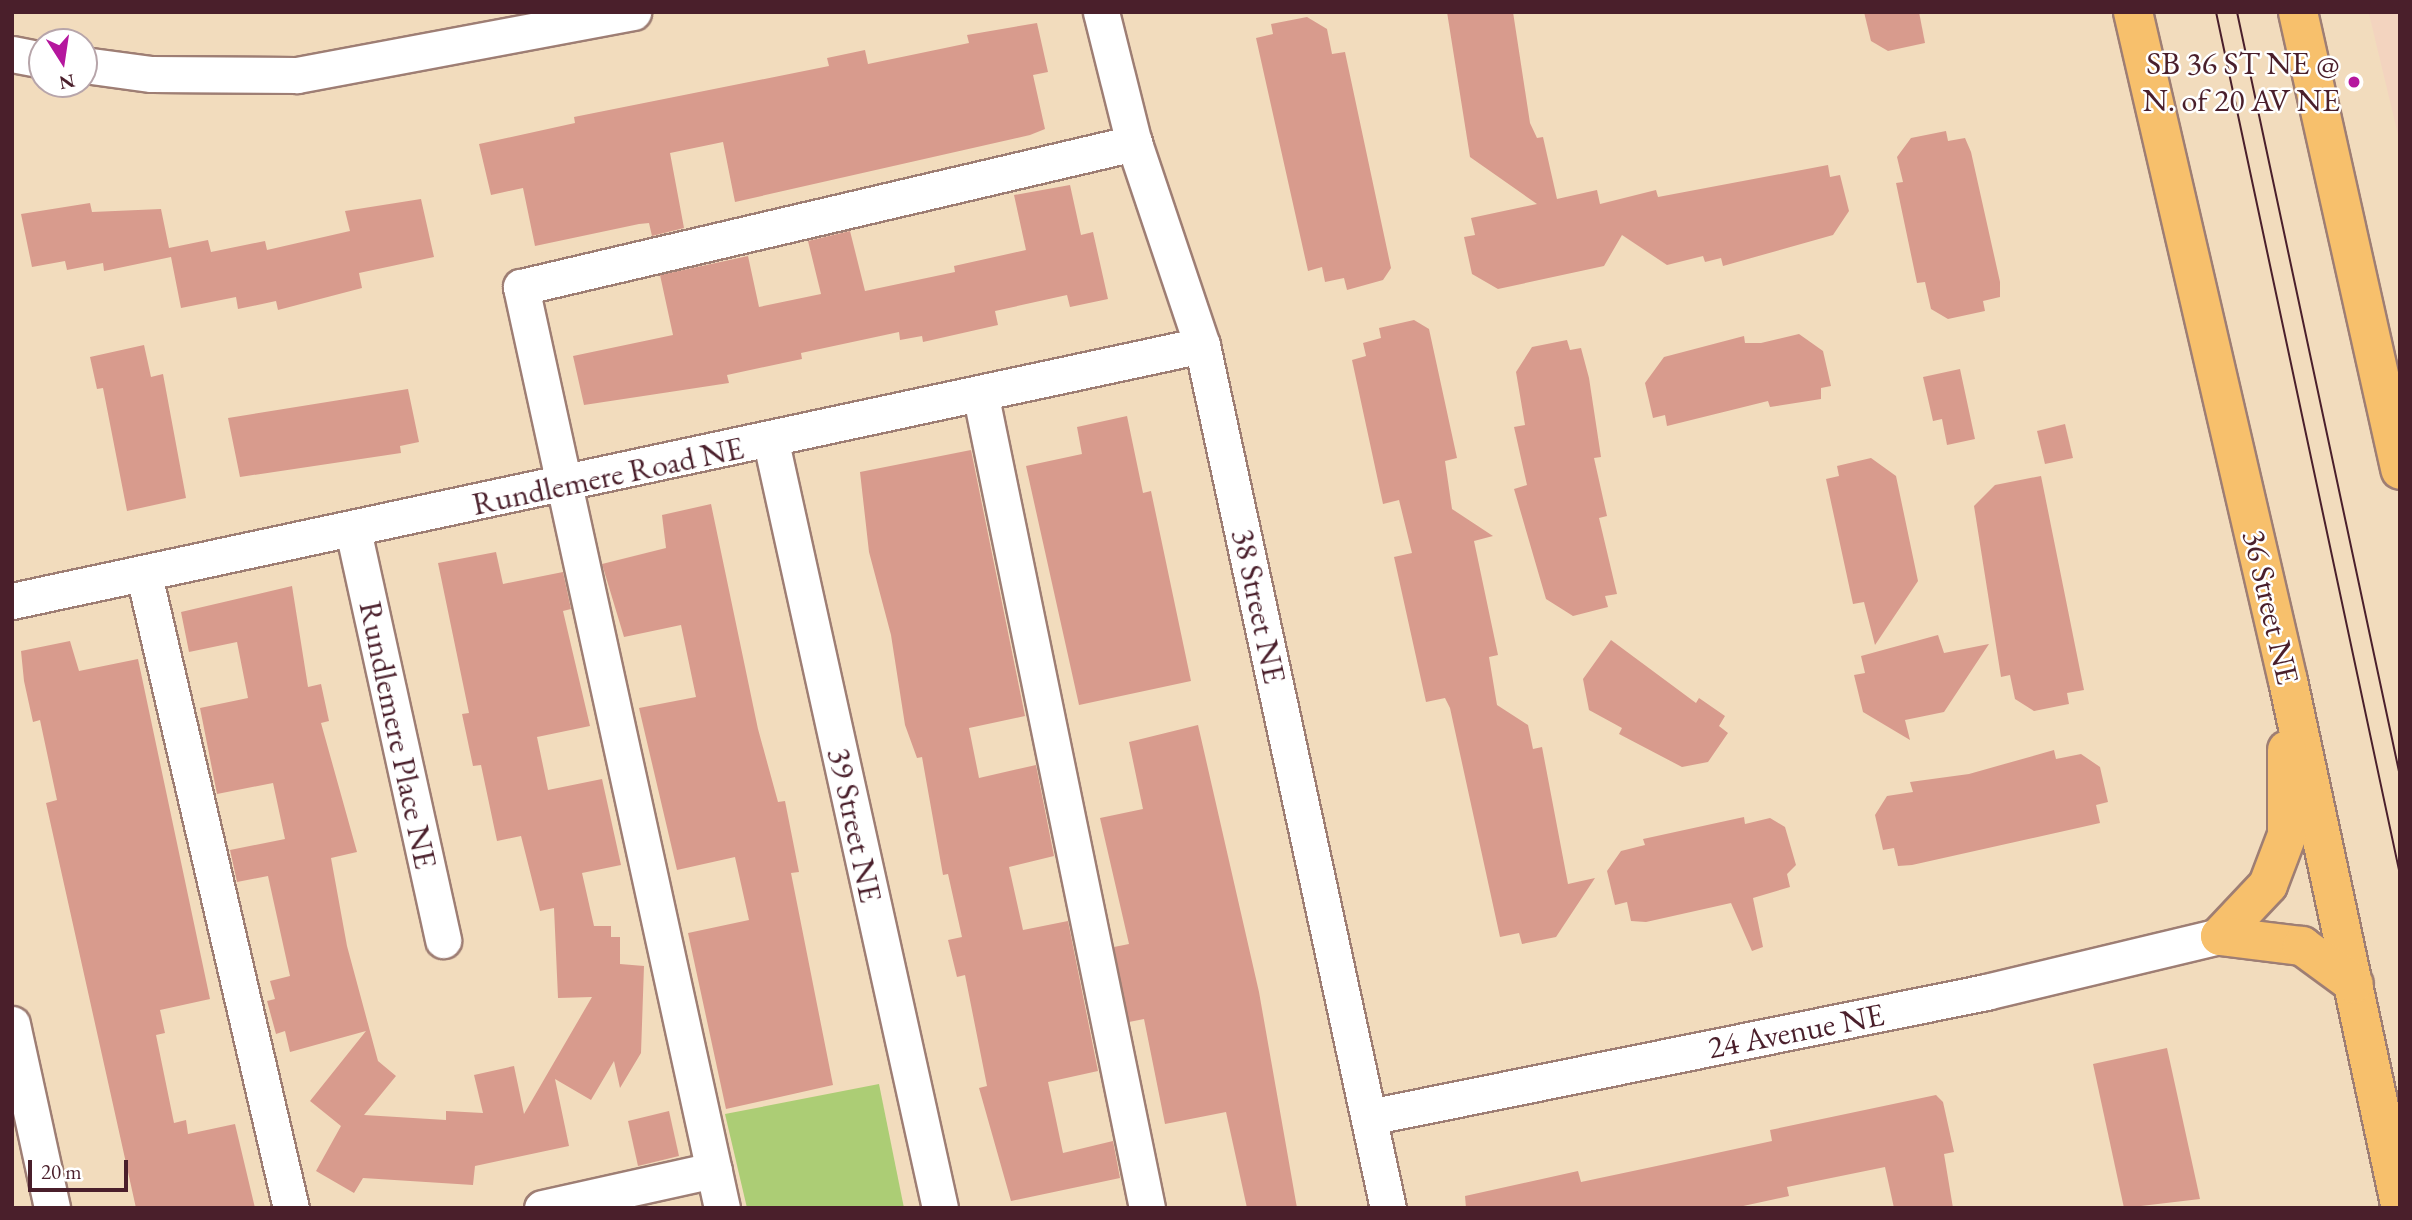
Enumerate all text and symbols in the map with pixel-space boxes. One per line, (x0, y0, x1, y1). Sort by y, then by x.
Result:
north arrow (28, 28, 98, 98)
place label: SB 36 ST NE @ N. of 20 AV NE (2142, 45, 2340, 120)
text: N (57, 68, 77, 96)
marker: SB 36 ST NE @ N. of 20 AV NE (2346, 74, 2362, 90)
street label: Rundlemere Road NE (469, 428, 747, 524)
street label: 38 Street NE (1224, 525, 1294, 687)
street label: 36 Street NE (2235, 526, 2307, 688)
street label: Rundlemere Place NE (351, 598, 445, 872)
street label: 39 Street NE (820, 744, 890, 906)
street label: 24 Avenue NE (1705, 995, 1887, 1067)
scale bar (32, 1146, 131, 1190)
text: 20 m (41, 1158, 82, 1185)

